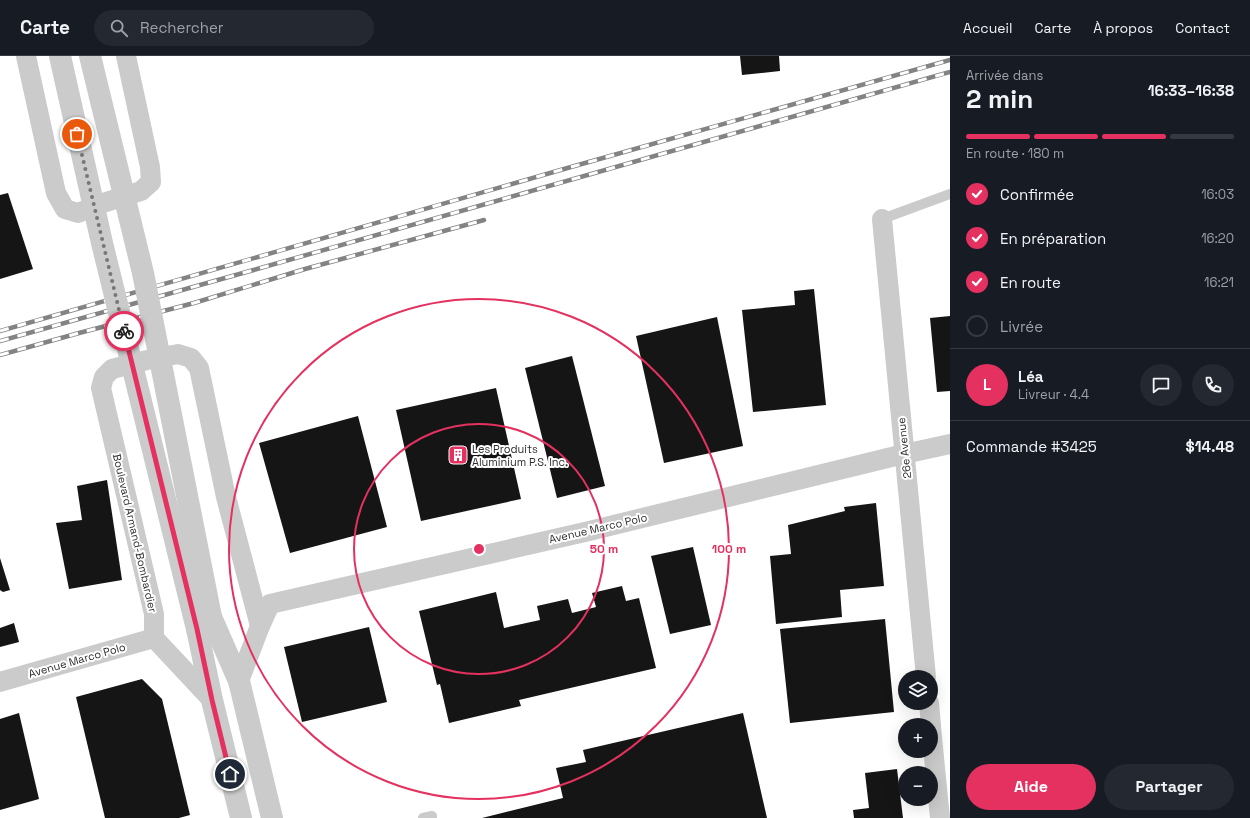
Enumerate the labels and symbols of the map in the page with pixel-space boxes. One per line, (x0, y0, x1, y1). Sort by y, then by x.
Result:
pin (60, 117, 94, 151)
courier (104, 311, 144, 351)
street label: 26e Avenue (894, 417, 914, 479)
place label: Les Produits Aluminium P.S. Inc. (472, 442, 568, 469)
building icon: Les Produits Aluminium P.S. Inc. (447, 444, 469, 466)
street label: Boulevard Armand-Bombardier (110, 452, 160, 614)
street label: Avenue Marco Polo (548, 510, 649, 546)
text: 50 m (590, 541, 618, 557)
text: 100 m (712, 541, 746, 557)
centre of rings (472, 542, 486, 556)
street label: Avenue Marco Polo (27, 639, 127, 681)
pin (213, 757, 247, 791)

